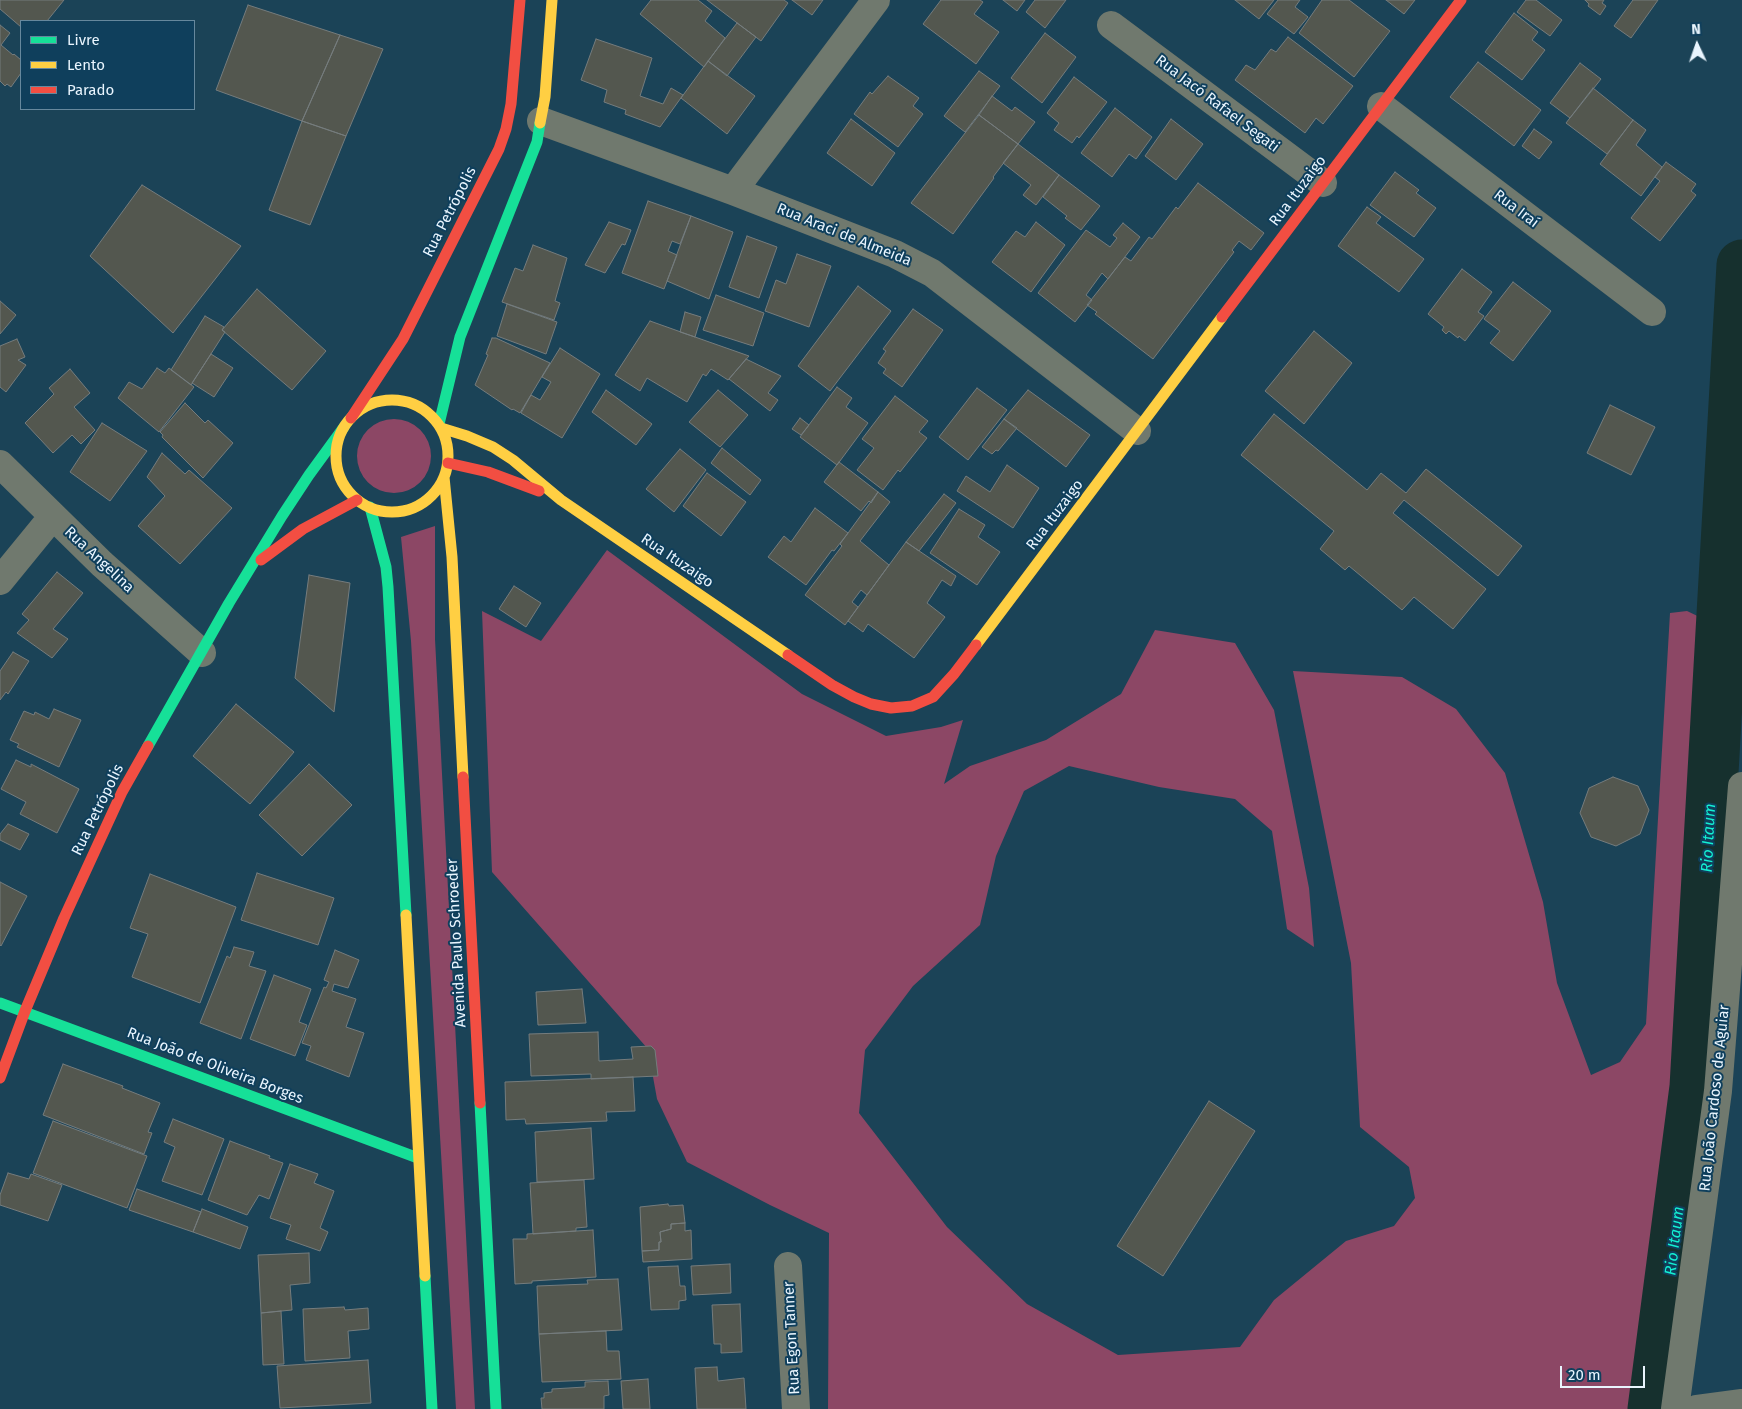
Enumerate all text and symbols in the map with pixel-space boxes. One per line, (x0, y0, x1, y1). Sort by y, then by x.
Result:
legend (20, 20, 195, 110)
north arrow (1672, 20, 1722, 70)
text: N (1691, 21, 1701, 38)
text: Livre (67, 31, 100, 49)
street label: Rua Jacó Rafael Segati (1152, 52, 1282, 156)
text: Lento (67, 56, 105, 74)
text: Parado (67, 81, 114, 99)
street label: Rua Ituzaigo (1266, 152, 1330, 230)
street label: Rua Petrópolis (419, 164, 481, 260)
street label: Rua Iraí (1490, 186, 1542, 232)
street label: Rua Araci de Almeida (774, 200, 914, 270)
street label: Rua Ituzaigo (1023, 476, 1087, 554)
street label: Rua Angelina (60, 523, 138, 597)
street label: Rua Ituzaigo (637, 530, 717, 592)
street label: Rua Petrópolis (68, 761, 128, 859)
water label: Rio Itaum (1698, 803, 1720, 873)
street label: Avenida Paulo Schroeder (444, 858, 470, 1028)
street label: Rua João Cardoso de Aguiar (1696, 1004, 1734, 1192)
street label: Rua João de Oliveira Borges (124, 1024, 306, 1108)
water label: Rio Itaum (1661, 1205, 1689, 1277)
street label: Rua Egon Tanner (780, 1281, 804, 1395)
scale bar (1562, 1356, 1647, 1388)
text: 20 m (1568, 1366, 1601, 1384)

